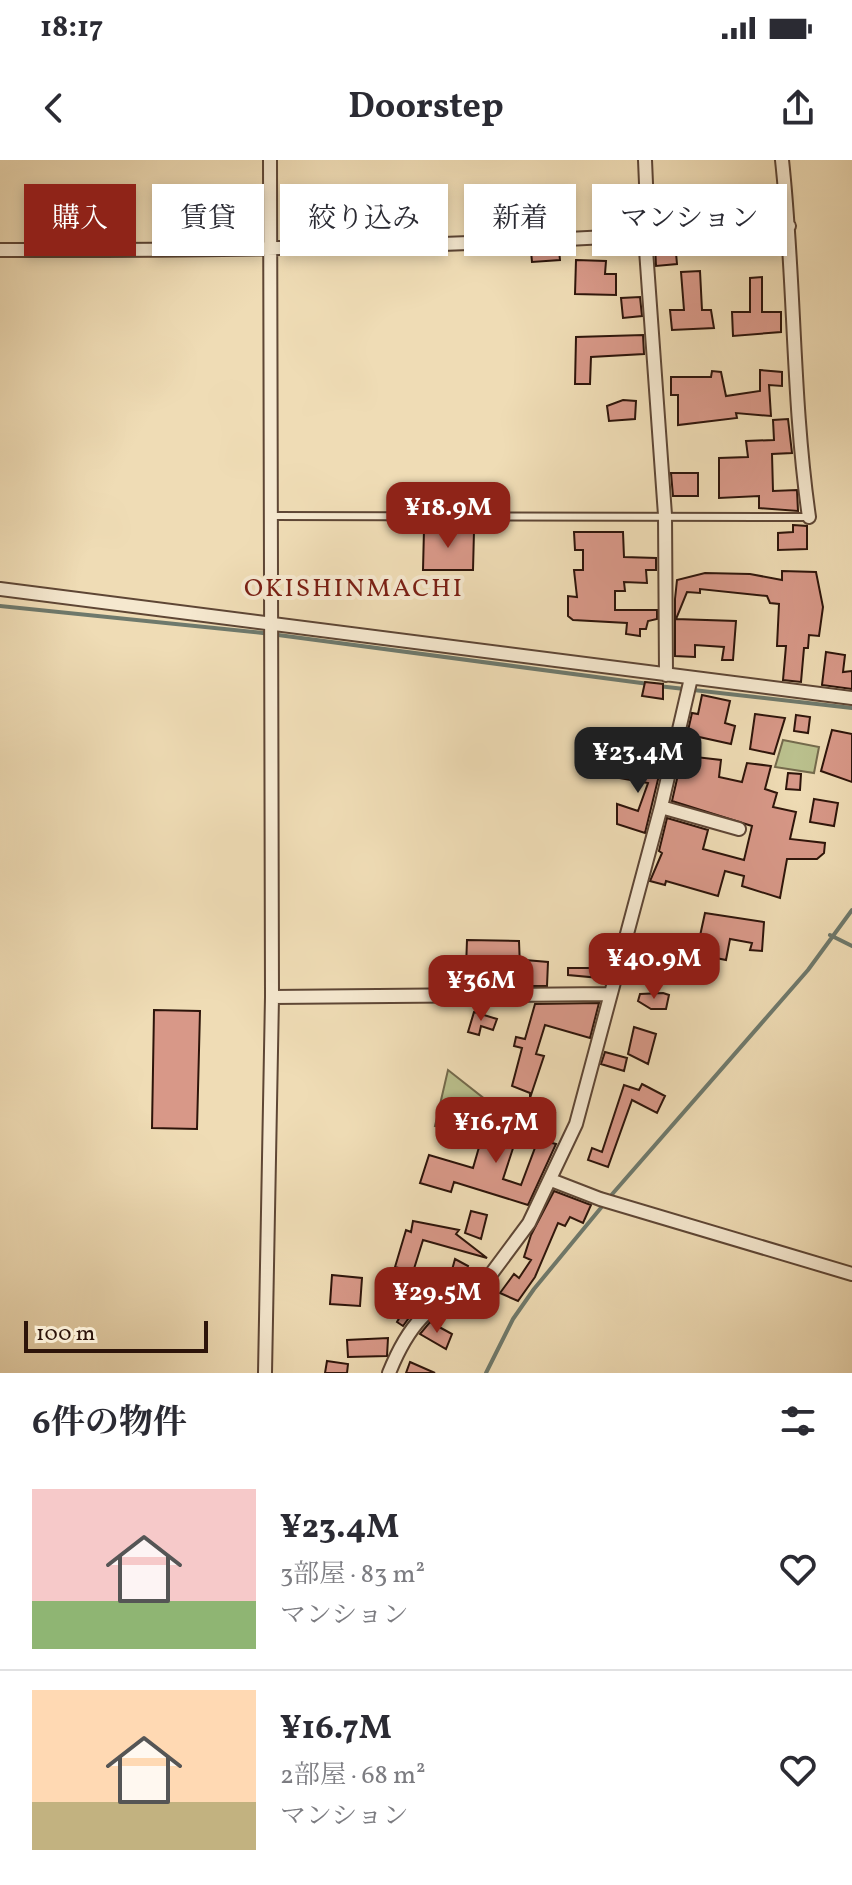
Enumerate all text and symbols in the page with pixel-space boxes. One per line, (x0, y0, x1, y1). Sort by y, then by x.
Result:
text: 18:17 (40, 7, 103, 49)
text: Doorstep (348, 83, 504, 133)
icon: back (32, 86, 76, 130)
icon: share (776, 86, 820, 130)
chip: 購入 (24, 184, 136, 256)
chip: 賃貸 (152, 184, 264, 256)
chip: 絞り込み (280, 184, 448, 256)
chip: 新着 (464, 184, 576, 256)
chip: マンション (592, 184, 787, 256)
pin: ¥18.9M (383, 482, 513, 550)
text: ¥18.9M (404, 490, 492, 526)
district label: OKISHINMACHI (244, 571, 464, 607)
pin: ¥23.4M (573, 727, 703, 795)
text: ¥23.4M (592, 735, 684, 771)
pin: ¥40.9M (589, 933, 719, 1001)
text: ¥40.9M (607, 941, 701, 977)
pin: ¥36M (434, 955, 528, 1023)
text: ¥36M (446, 963, 516, 999)
pin: ¥16.7M (431, 1097, 561, 1165)
text: ¥16.7M (453, 1105, 539, 1141)
pin: ¥29.5M (372, 1267, 502, 1335)
text: ¥29.5M (393, 1275, 481, 1311)
scale bar (24, 1317, 208, 1353)
text: 100 m (36, 1319, 95, 1350)
icon: filters (776, 1399, 820, 1443)
text: 6件の物件 (32, 1401, 187, 1448)
text: ¥23.4M (280, 1505, 399, 1552)
icon: home (96, 1521, 192, 1617)
icon: heart (776, 1547, 820, 1591)
text: 3部屋 · 83 m² (280, 1557, 425, 1593)
text: マンション (280, 1598, 409, 1634)
text: ¥16.7M (280, 1706, 392, 1753)
icon: home (96, 1722, 192, 1818)
icon: heart (776, 1748, 820, 1792)
text: 2部屋 · 68 m² (280, 1758, 426, 1794)
text: マンション (280, 1799, 409, 1835)

